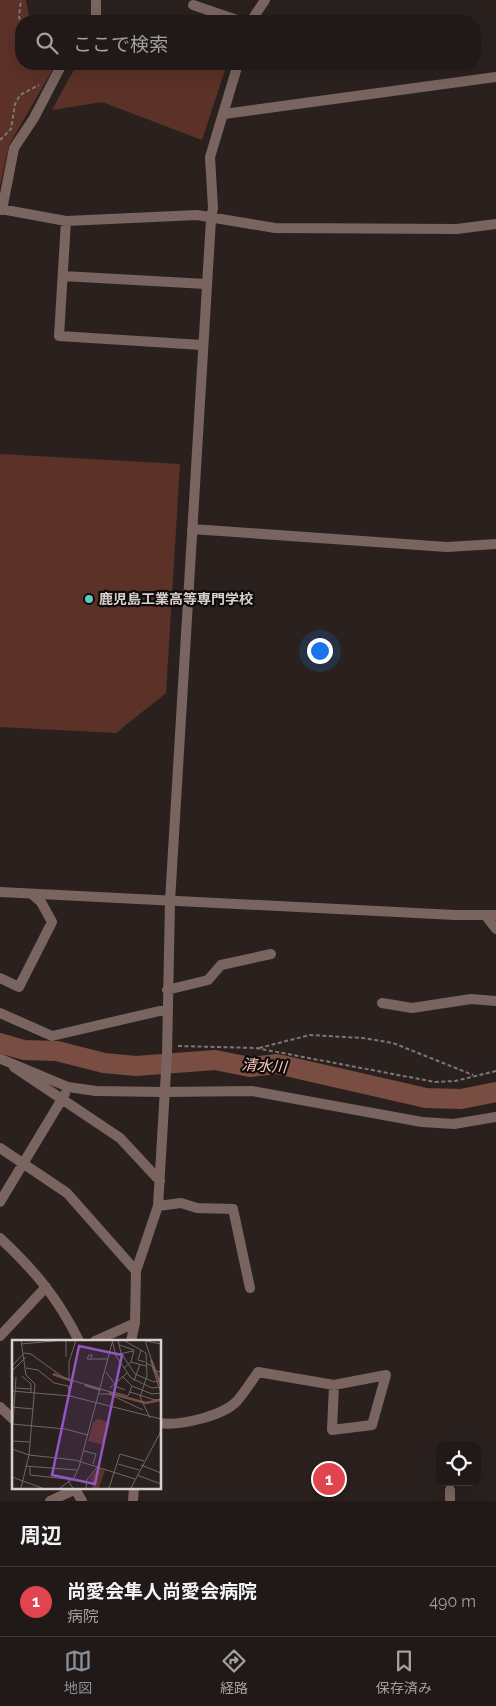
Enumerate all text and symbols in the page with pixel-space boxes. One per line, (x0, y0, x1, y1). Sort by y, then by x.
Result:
search box (15, 15, 481, 70)
icon: search (33, 29, 61, 57)
text: ここで検索 (73, 33, 168, 55)
place label: 鹿児島工業高等専門学校 (99, 591, 253, 607)
marker: 鹿児島工業高等専門学校 (83, 593, 95, 605)
your location (307, 638, 333, 664)
water label: 清水川 (241, 1055, 289, 1077)
inset map (12, 1340, 161, 1488)
map controls (436, 1441, 481, 1486)
button: locate (436, 1441, 481, 1486)
pin: 1 (313, 1460, 345, 1498)
text: 周辺 (20, 1523, 62, 1548)
text: 尚愛会隼人尚愛会病院 (67, 1580, 257, 1602)
text: 1 (32, 1592, 40, 1611)
text: 490 m (429, 1592, 476, 1611)
text: 病院 (67, 1607, 99, 1626)
tab: 地図 (64, 1647, 92, 1697)
tab: 経路 (220, 1647, 248, 1697)
tab: 保存済み (376, 1647, 432, 1697)

